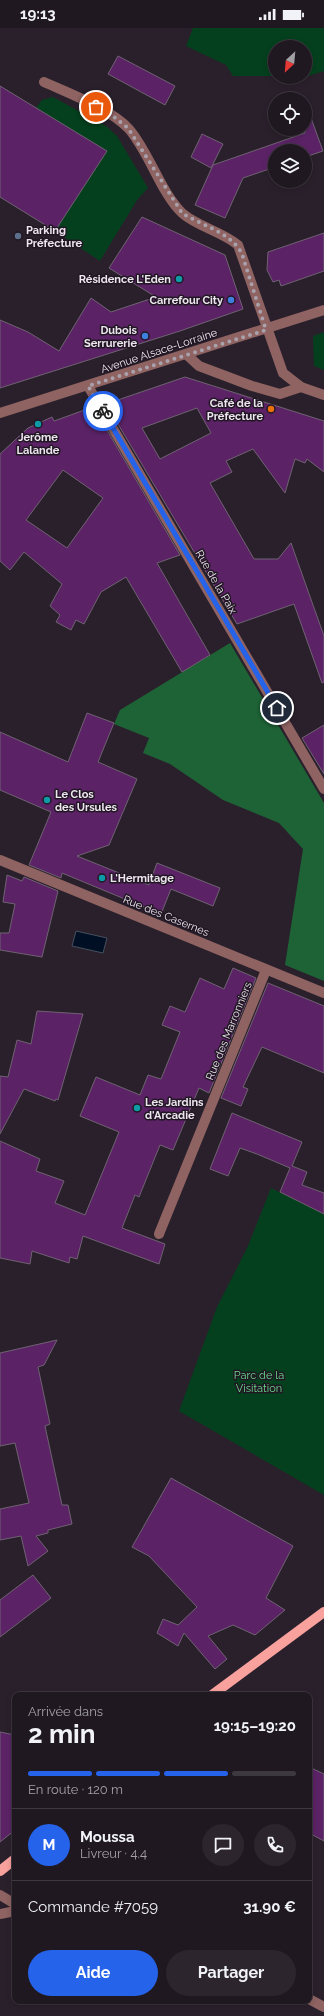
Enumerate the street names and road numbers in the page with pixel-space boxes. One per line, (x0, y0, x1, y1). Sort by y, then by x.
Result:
street label: Avenue Alsace-Lorraine (99, 326, 219, 376)
street label: Rue de la Paix (192, 548, 240, 617)
street label: Rue des Casernes (121, 893, 211, 939)
street label: Rue des Marronniers (203, 980, 255, 1082)

